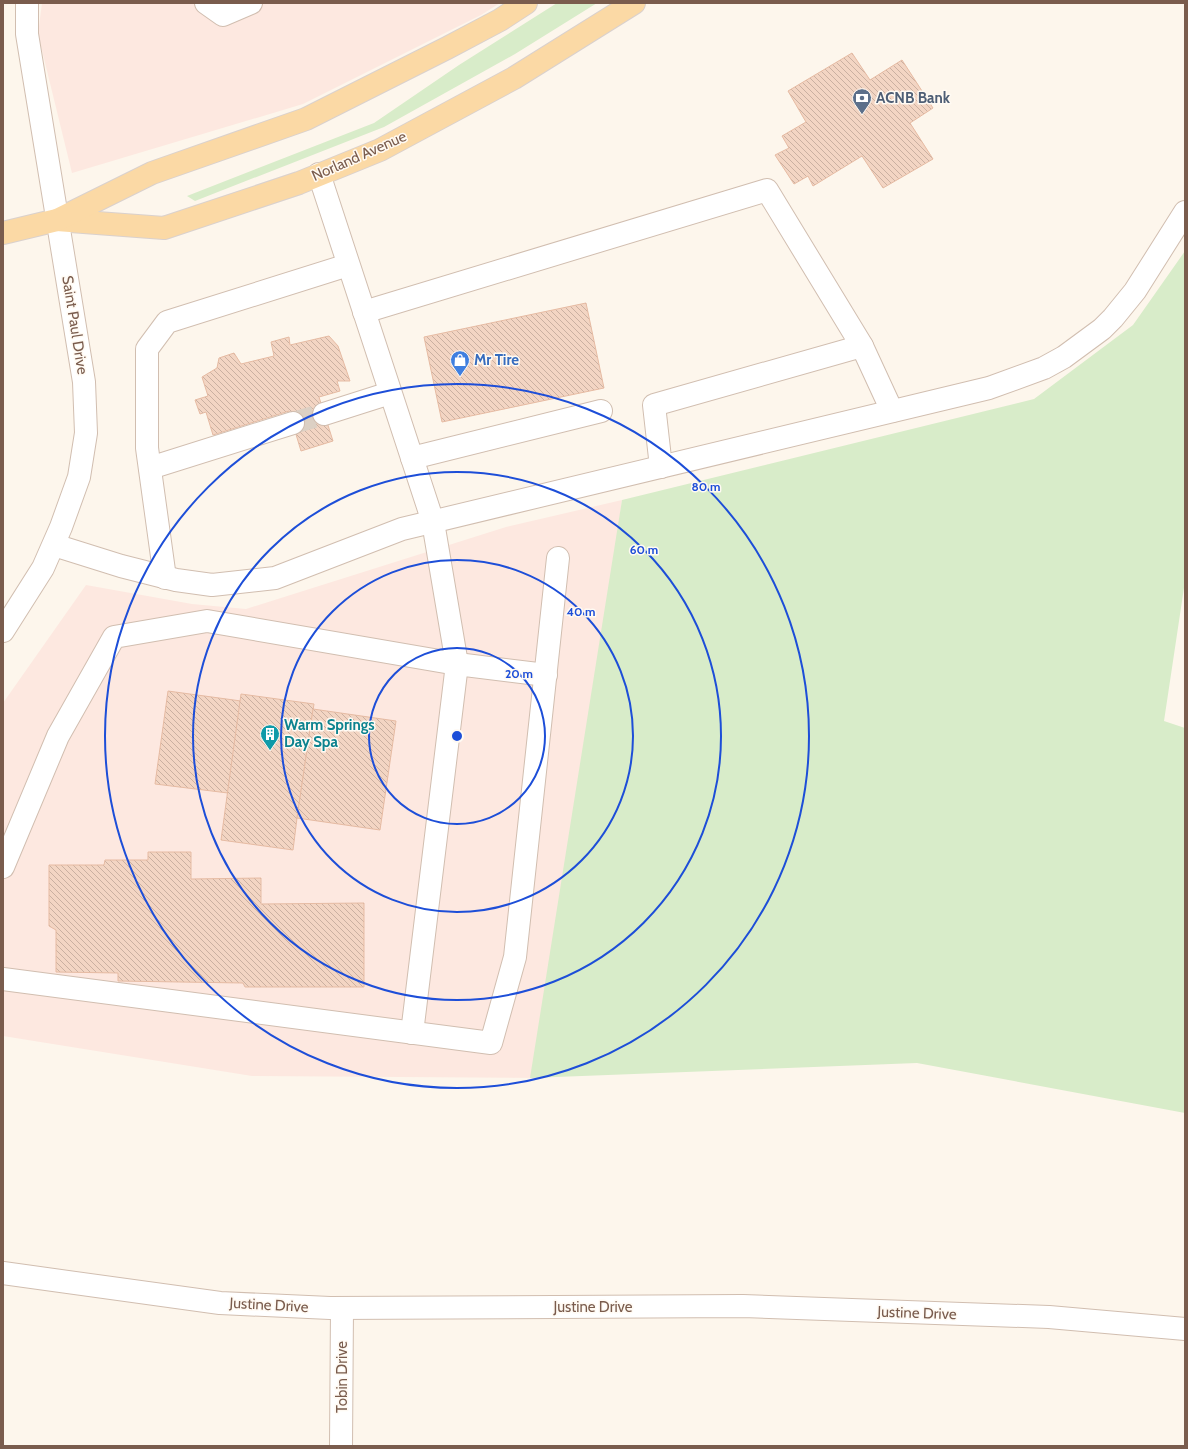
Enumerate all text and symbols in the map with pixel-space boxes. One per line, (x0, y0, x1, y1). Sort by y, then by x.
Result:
bank icon: ACNB Bank (851, 87, 873, 115)
place label: ACNB Bank (876, 89, 951, 107)
street label: Norland Avenue (309, 127, 409, 185)
street label: Saint Paul Drive (58, 274, 92, 376)
shop icon: Mr Tire (449, 349, 471, 377)
place label: Mr Tire (474, 351, 519, 369)
text: 80 m (692, 479, 720, 494)
text: 60 m (630, 542, 658, 557)
text: 40 m (566, 604, 596, 619)
text: 20 m (505, 666, 533, 681)
place label: Warm Springs Day Spa (284, 716, 375, 751)
building icon: Warm Springs Day Spa (259, 723, 281, 751)
centre of rings (450, 729, 464, 743)
street label: Justine Drive (228, 1294, 309, 1316)
street label: Justine Drive (552, 1298, 633, 1316)
street label: Justine Drive (876, 1303, 957, 1323)
street label: Tobin Drive (333, 1341, 351, 1413)

